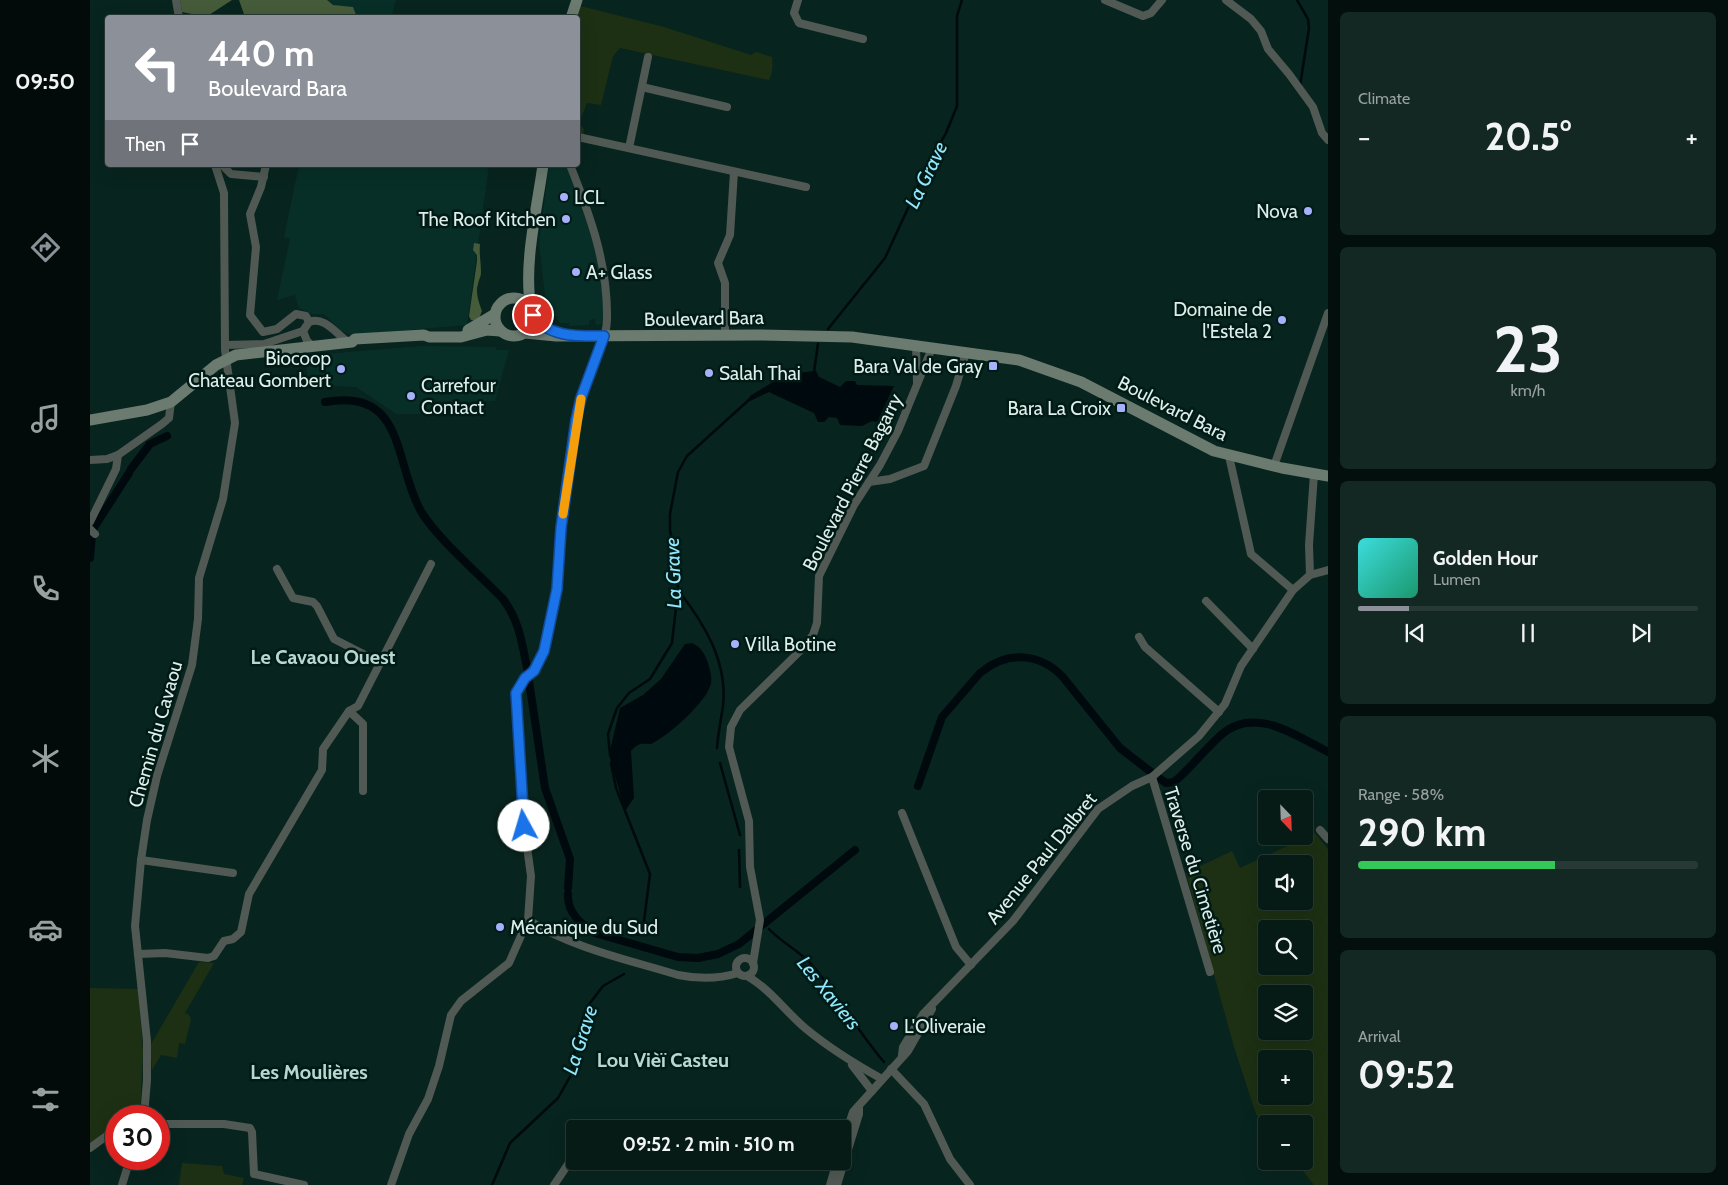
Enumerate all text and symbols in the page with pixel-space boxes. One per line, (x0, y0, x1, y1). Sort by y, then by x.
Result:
text: 440 m (208, 32, 314, 75)
icon: left (125, 35, 190, 100)
text: 09:50 (15, 68, 75, 95)
text: Boulevard Bara (208, 75, 347, 102)
text: Climate (1358, 89, 1410, 108)
text: 20.5° (1485, 113, 1571, 160)
text: − (1358, 120, 1370, 154)
text: + (1686, 120, 1698, 154)
icon: arrive (176, 130, 204, 158)
text: Then (125, 133, 166, 156)
water label: La Grave (900, 138, 952, 212)
place label: LCL (574, 186, 605, 209)
marker: LCL (558, 191, 570, 203)
place label: Nova (1256, 200, 1298, 223)
marker: Nova (1302, 205, 1314, 217)
place label: The Roof Kitchen (418, 208, 556, 231)
marker: The Roof Kitchen (560, 213, 572, 225)
icon: directions (28, 230, 63, 265)
place label: A+ Glass (586, 261, 653, 284)
marker: A+ Glass (570, 266, 582, 278)
pin (512, 294, 554, 336)
place label: Domaine de l'Estela 2 (1173, 298, 1272, 343)
icon: arrive (519, 301, 547, 329)
street label: Boulevard Bara (644, 306, 764, 331)
text: 23 (1493, 309, 1563, 388)
marker: Domaine de l'Estela 2 (1276, 314, 1288, 326)
place label: Biocoop Chateau Gombert (188, 347, 332, 392)
place label: Bara Val de Gray (853, 355, 983, 378)
marker: Bara Val de Gray (987, 360, 999, 372)
place label: Salah Thai (719, 362, 801, 385)
marker: Biocoop Chateau Gombert (335, 363, 347, 375)
marker: Salah Thai (703, 367, 715, 379)
street label: Boulevard Bara (1114, 371, 1232, 446)
place label: Carrefour Contact (421, 374, 496, 419)
text: km/h (1510, 381, 1546, 400)
street label: Boulevard Pierre Bagarry (798, 389, 907, 575)
marker: Carrefour Contact (405, 390, 417, 402)
place label: Bara La Croix (1008, 397, 1111, 420)
icon: music (28, 401, 63, 436)
marker: Bara La Croix (1115, 402, 1127, 414)
water label: La Grave (660, 537, 686, 609)
text: Golden Hour (1433, 547, 1538, 570)
text: Lumen (1433, 570, 1480, 589)
icon: phone (28, 571, 63, 606)
icon: previous (1401, 619, 1429, 647)
icon: pause (1514, 619, 1542, 647)
icon: next (1627, 619, 1655, 647)
place label: Villa Botine (745, 633, 837, 656)
marker: Villa Botine (729, 638, 741, 650)
district label: Le Cavaou Ouest (251, 645, 396, 669)
street label: Chemin du Cavaou (124, 658, 187, 810)
icon: climate (28, 741, 63, 776)
street label: Traverse du Cimetière (1159, 784, 1232, 956)
text: Range · 58% (1358, 785, 1444, 804)
street label: Avenue Paul Dalbret (981, 787, 1102, 929)
north arrow (1258, 790, 1312, 845)
map controls (1258, 790, 1313, 1170)
position arrow (497, 799, 549, 851)
text: 290 km (1358, 809, 1486, 856)
button: sound (1258, 855, 1313, 910)
icon: car (28, 912, 63, 947)
place label: Mécanique du Sud (510, 916, 658, 939)
button: search (1258, 920, 1313, 975)
marker: Mécanique du Sud (494, 921, 506, 933)
water label: Les Xaviers (792, 951, 866, 1035)
button: layers (1258, 985, 1313, 1040)
water label: La Grave (558, 1002, 602, 1078)
place label: L'Oliveraie (904, 1015, 986, 1038)
marker: L'Oliveraie (888, 1020, 900, 1032)
text: Arrival (1358, 1027, 1401, 1046)
district label: Lou Vièï Casteu (597, 1048, 729, 1072)
button: + (1258, 1050, 1313, 1105)
text: 09:52 (1358, 1051, 1455, 1098)
district label: Les Moulières (250, 1060, 368, 1084)
icon: filters (28, 1082, 63, 1117)
speed limit sign: 30 (105, 1105, 170, 1170)
button: − (1258, 1115, 1313, 1170)
text: 09:52 · 2 min · 510 m (623, 1133, 794, 1156)

